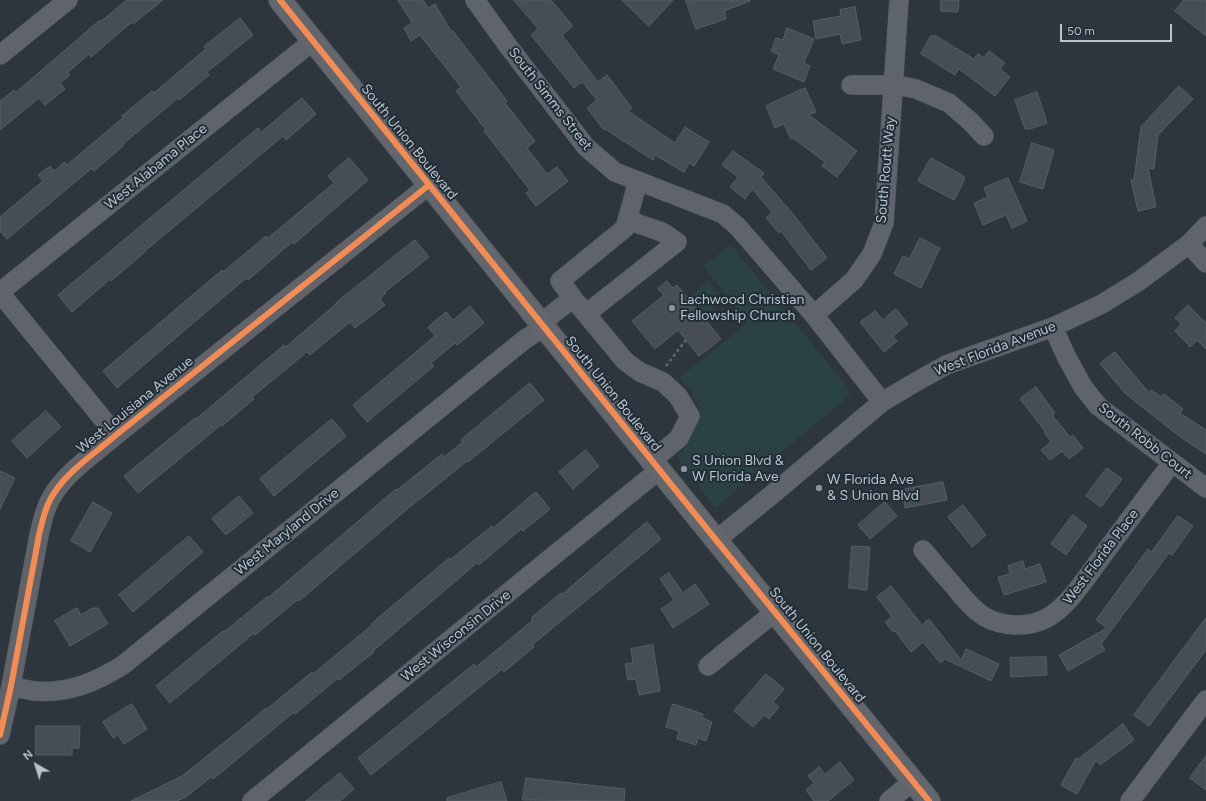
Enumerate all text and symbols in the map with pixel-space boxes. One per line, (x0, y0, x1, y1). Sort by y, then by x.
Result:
scale bar (1062, 16, 1174, 42)
text: 50 m (1067, 24, 1095, 38)
street label: South Simms Street (505, 44, 595, 154)
street label: South Union Boulevard (357, 81, 461, 203)
street label: South Routt Way (873, 116, 899, 224)
street label: West Alabama Place (101, 121, 211, 213)
place label: Lachwood Christian Fellowship Church (680, 292, 804, 324)
marker: Lachwood Christian Fellowship Church (667, 303, 677, 313)
street label: West Florida Avenue (932, 318, 1058, 380)
street label: South Union Boulevard (561, 333, 665, 455)
street label: West Louisiana Avenue (73, 353, 197, 457)
street label: South Robb Court (1095, 399, 1195, 483)
place label: S Union Blvd & W Florida Ave (692, 453, 784, 486)
marker: S Union Blvd & W Florida Ave (679, 464, 689, 474)
place label: W Florida Ave & S Union Blvd (827, 472, 919, 504)
marker: W Florida Ave & S Union Blvd (814, 483, 824, 493)
street label: West Maryland Drive (232, 485, 342, 579)
street label: West Florida Place (1060, 506, 1142, 608)
street label: South Union Boulevard (765, 584, 869, 706)
street label: West Wisconsin Drive (398, 587, 514, 685)
north arrow (16, 745, 56, 785)
text: N (21, 748, 36, 763)

